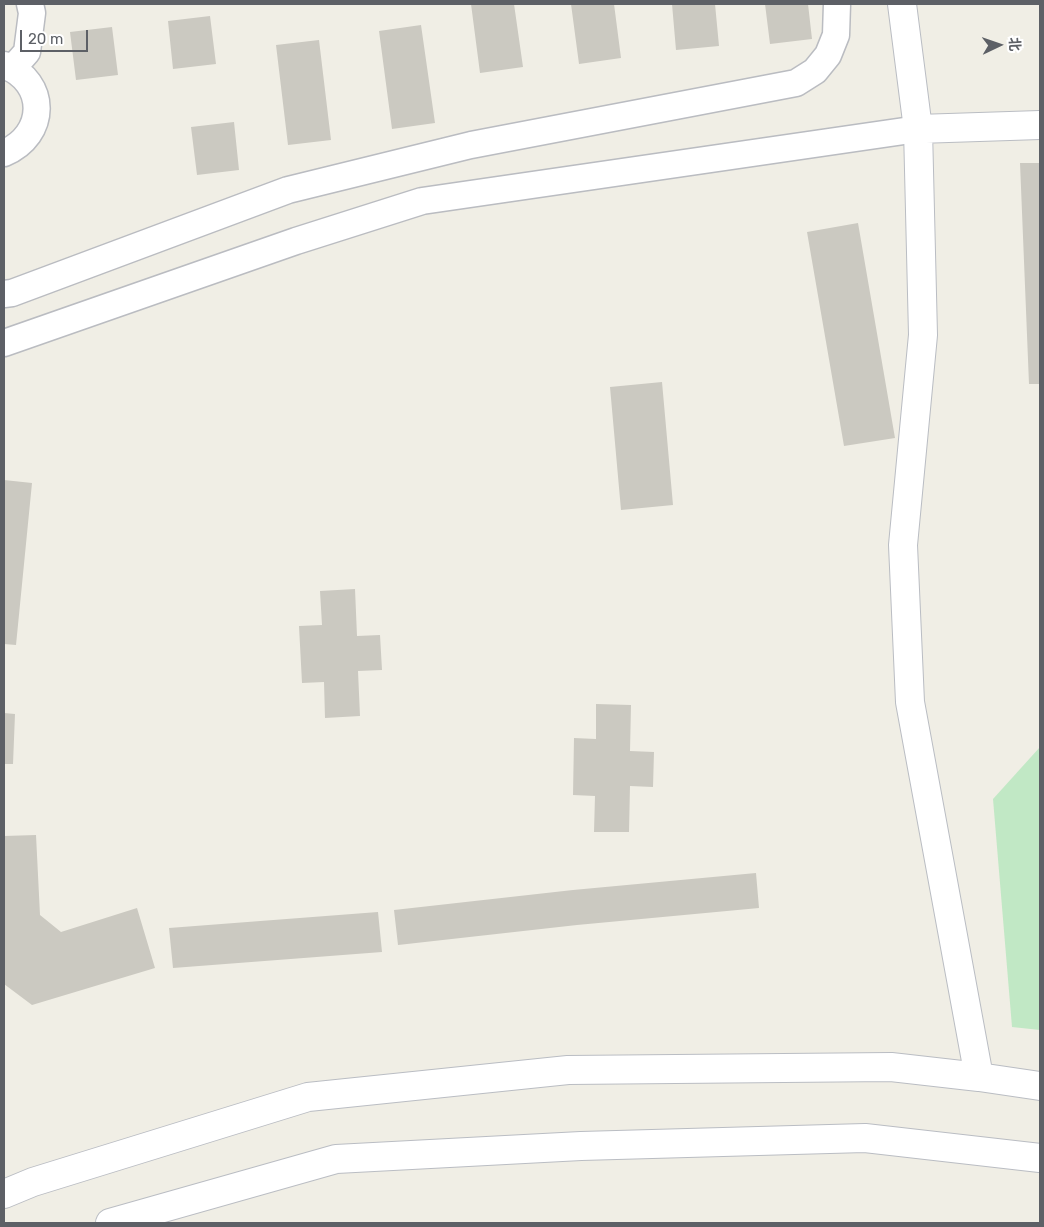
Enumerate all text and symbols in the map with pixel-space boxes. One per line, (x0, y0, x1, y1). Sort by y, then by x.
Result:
scale bar (22, 20, 90, 52)
north arrow (974, 20, 1024, 70)
text: 20 m (28, 30, 63, 48)
text: 北 (1006, 37, 1023, 52)

